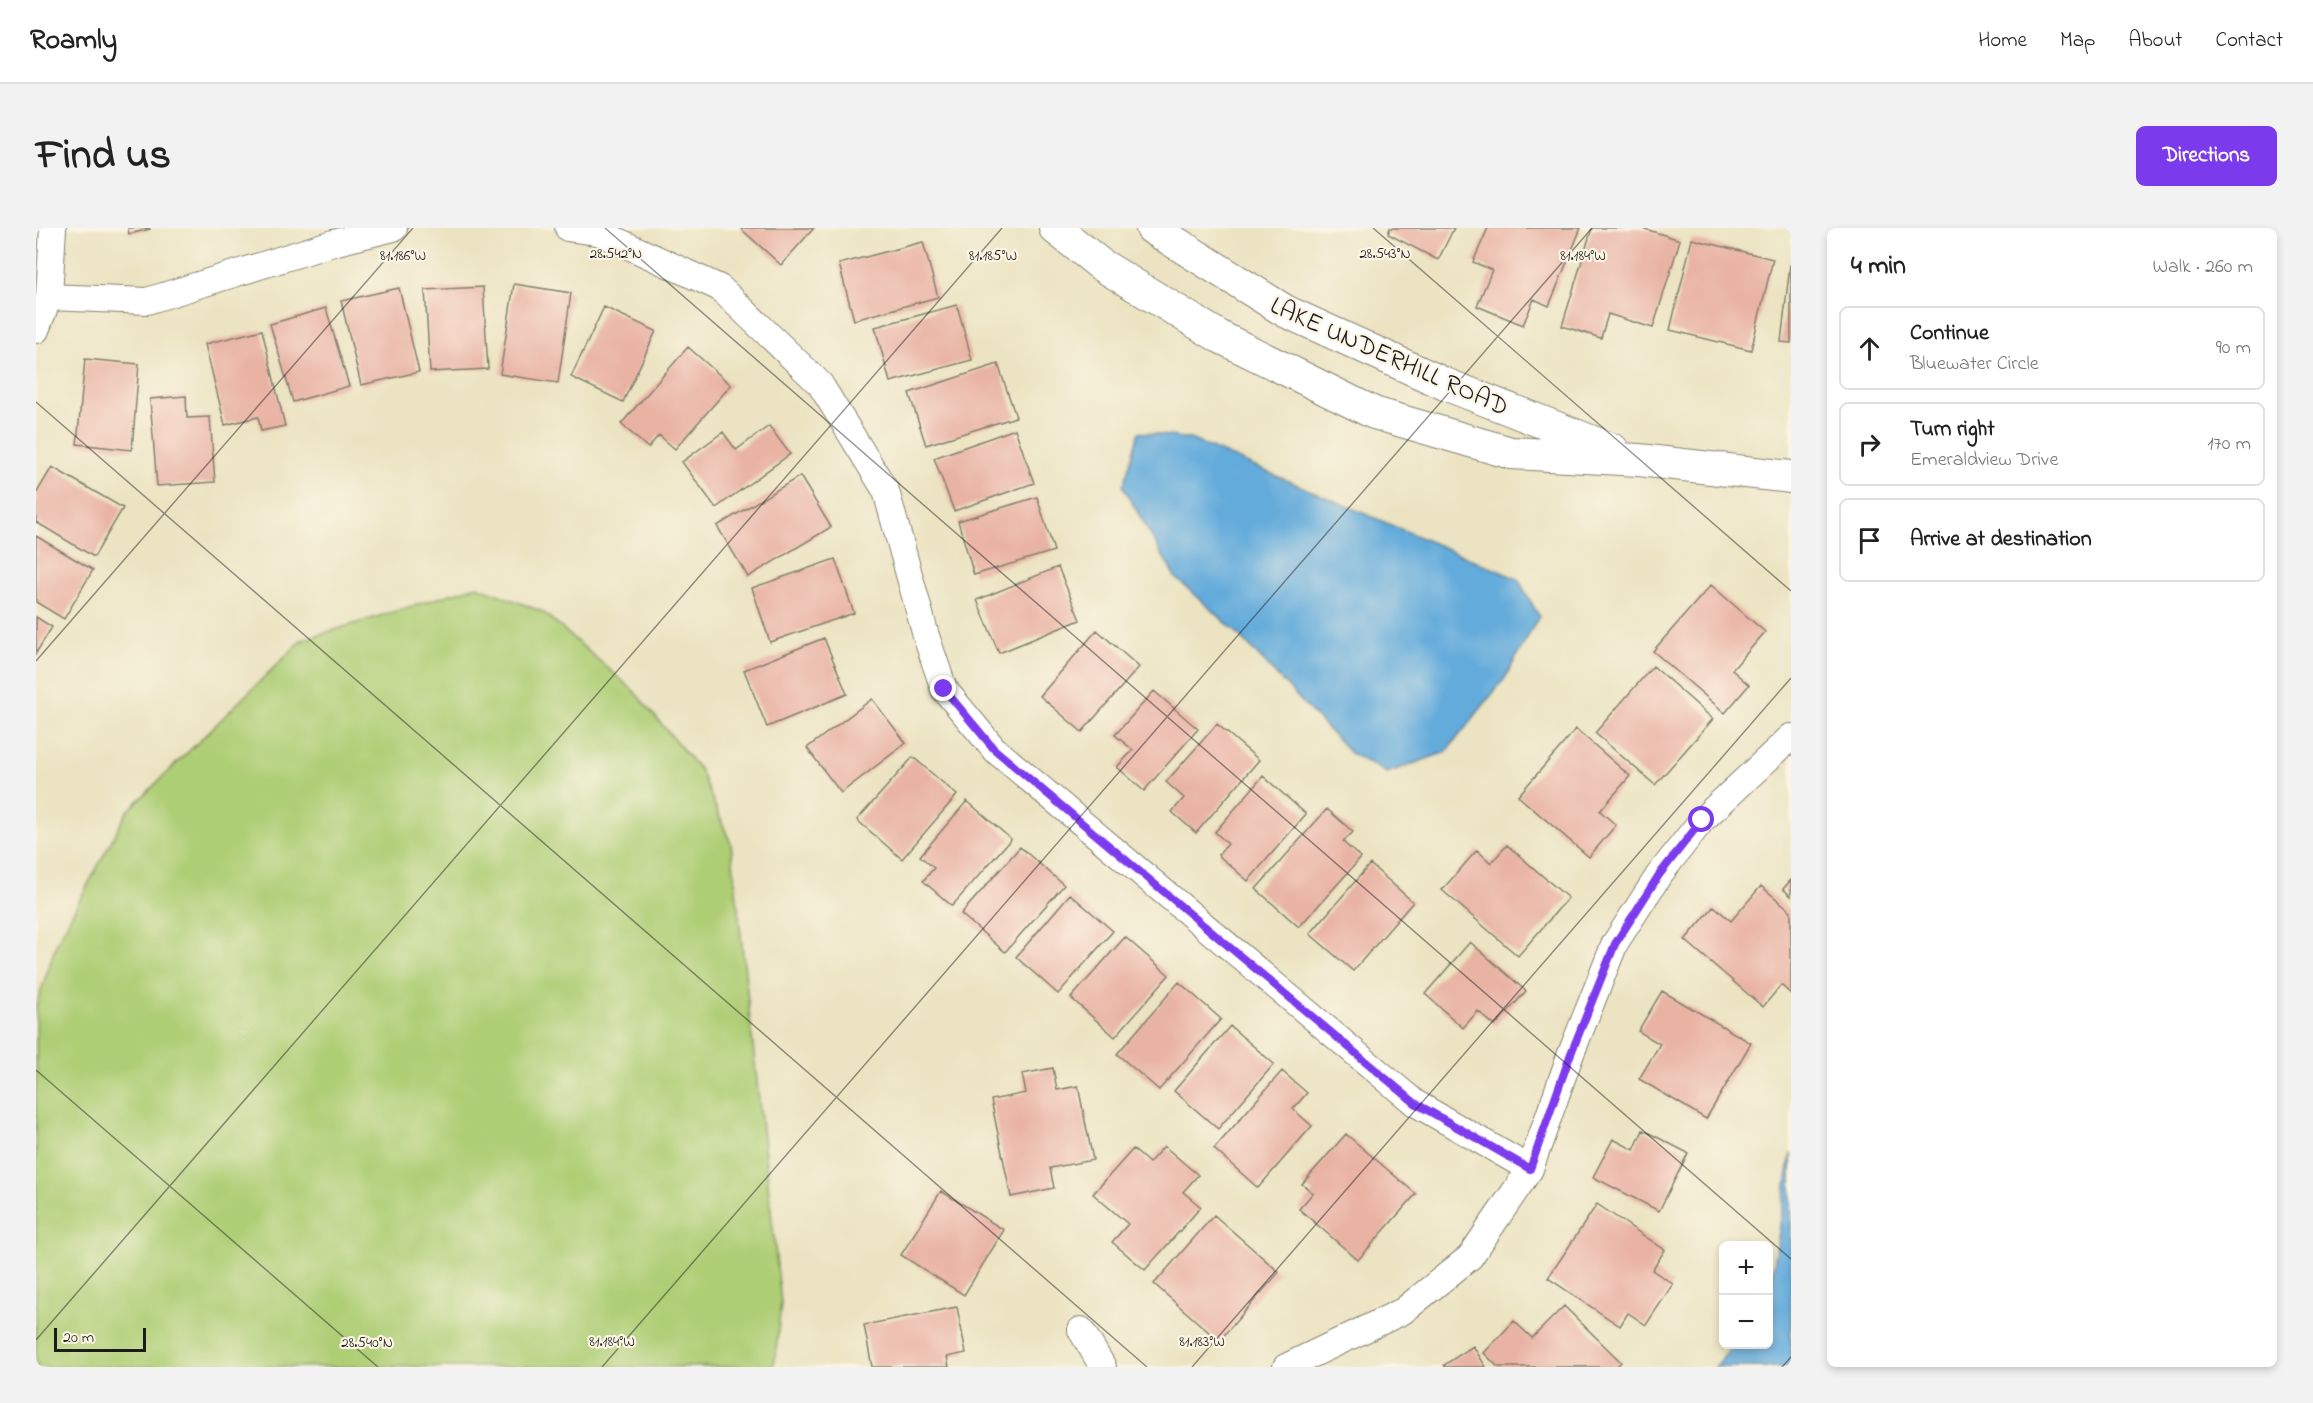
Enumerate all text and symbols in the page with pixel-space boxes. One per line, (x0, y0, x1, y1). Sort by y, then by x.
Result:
text: Roamly (30, 21, 117, 62)
text: Home (1978, 26, 2027, 56)
text: Map (2060, 26, 2095, 56)
text: About (2128, 26, 2182, 56)
text: Contact (2215, 26, 2283, 56)
text: Find us (36, 126, 171, 187)
button: Directions (2136, 126, 2277, 186)
text: 28.542°N (590, 243, 642, 265)
text: 28.543°N (1359, 243, 1411, 265)
text: 81.186°W (380, 245, 426, 267)
text: 81.185°W (969, 245, 1017, 267)
text: 81.184°W (1560, 245, 1606, 267)
text: 4 min (1851, 248, 1906, 286)
text: Walk · 260 m (2152, 253, 2253, 282)
street label: LAKE UNDERHILL ROAD (1263, 288, 1514, 427)
text: Continue (1910, 318, 1989, 350)
icon: ahead (1853, 332, 1886, 365)
text: 90 m (2216, 334, 2251, 363)
text: Bluewater Circle (1910, 350, 2039, 379)
text: Turn right (1910, 414, 1995, 446)
icon: right (1853, 428, 1886, 461)
text: 170 m (2207, 430, 2251, 459)
text: Emeraldview Drive (1910, 446, 2058, 475)
icon: arrive (1853, 524, 1886, 557)
text: Arrive at destination (1910, 524, 2092, 556)
route end (930, 675, 956, 701)
route start (1688, 806, 1714, 832)
map controls (1719, 1241, 1773, 1349)
button: + (1719, 1241, 1773, 1295)
button: − (1719, 1295, 1773, 1349)
scale bar (54, 1325, 146, 1352)
text: 20 m (63, 1326, 94, 1350)
text: 81.184°W (589, 1331, 635, 1353)
text: 81.183°W (1179, 1331, 1225, 1353)
text: 28.540°N (341, 1332, 393, 1354)

